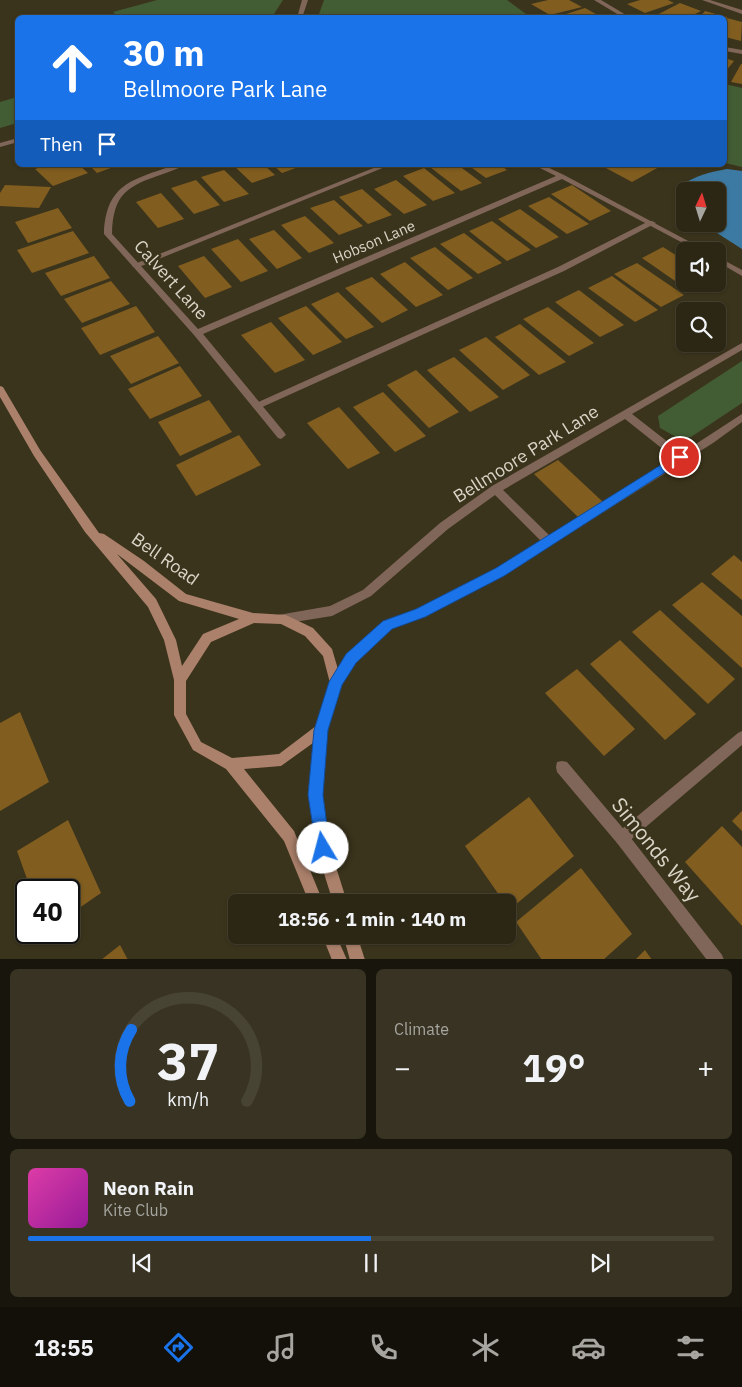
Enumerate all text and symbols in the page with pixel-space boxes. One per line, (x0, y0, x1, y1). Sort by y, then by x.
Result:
text: 30 m (123, 30, 205, 76)
icon: ahead (40, 35, 105, 100)
text: Bellmoore Park Lane (123, 74, 327, 103)
icon: arrive (93, 130, 121, 158)
text: Then (40, 132, 83, 156)
north arrow (676, 182, 726, 232)
map controls (676, 182, 726, 352)
street label: Hobson Lane (330, 216, 418, 267)
street label: Calvert Lane (129, 235, 213, 325)
button: sound (676, 242, 726, 292)
button: search (676, 302, 726, 352)
street label: Bellmoore Park Lane (449, 399, 603, 508)
pin (659, 436, 701, 478)
icon: arrive (666, 443, 694, 471)
street label: Bell Road (127, 527, 203, 590)
street label: Simonds Way (606, 791, 708, 908)
position arrow (296, 821, 348, 873)
speed limit sign: 40 (15, 879, 80, 944)
text: 18:56 · 1 min · 140 m (278, 907, 466, 931)
text: Climate (394, 1019, 449, 1039)
text: 37 (157, 1027, 219, 1094)
text: 19° (522, 1043, 586, 1092)
text: − (394, 1049, 411, 1086)
text: + (697, 1049, 714, 1086)
text: km/h (167, 1088, 209, 1111)
text: Neon Rain (103, 1176, 194, 1200)
text: Kite Club (103, 1200, 168, 1220)
icon: previous (128, 1249, 156, 1277)
icon: pause (357, 1249, 385, 1277)
icon: next (586, 1249, 614, 1277)
icon: directions (161, 1330, 196, 1365)
icon: music (264, 1330, 299, 1365)
icon: phone (366, 1330, 401, 1365)
icon: climate (468, 1330, 503, 1365)
icon: car (571, 1330, 606, 1365)
icon: filters (673, 1330, 708, 1365)
text: 18:55 (34, 1333, 94, 1362)

